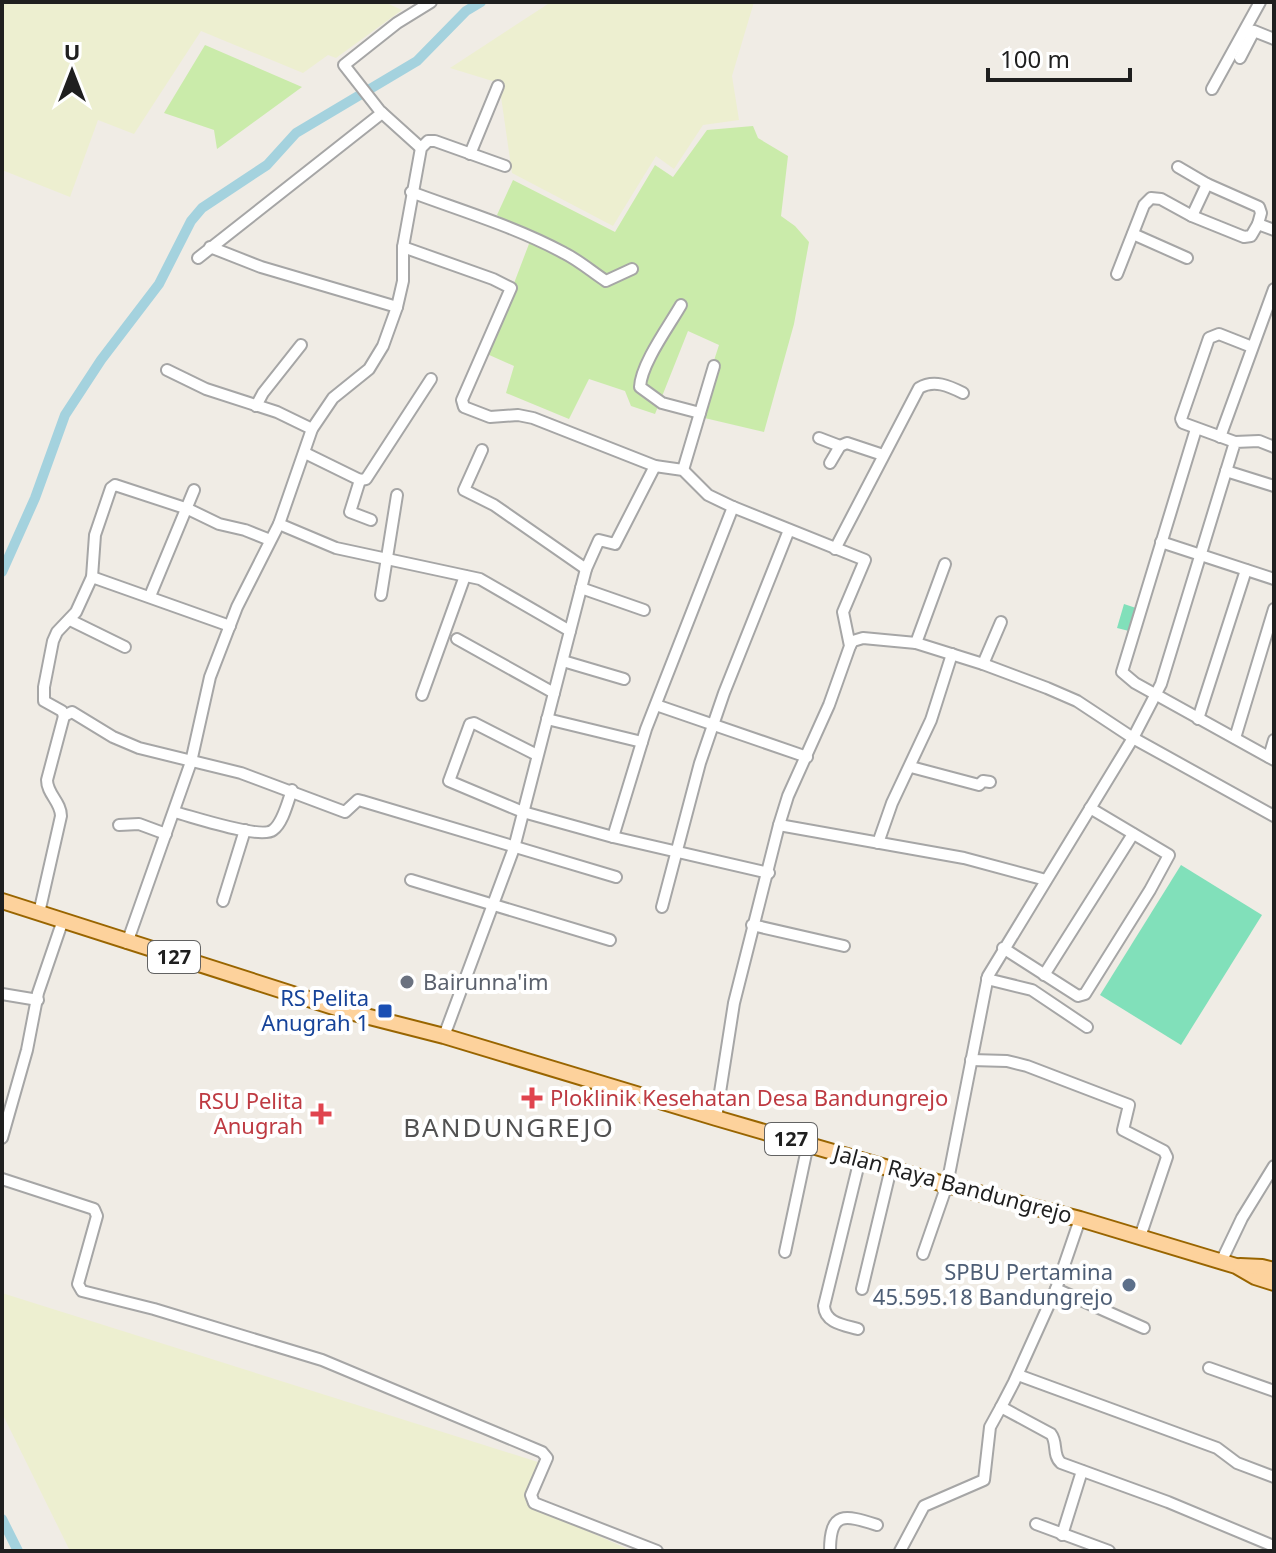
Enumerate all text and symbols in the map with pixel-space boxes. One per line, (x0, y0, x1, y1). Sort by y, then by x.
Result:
north arrow (32, 32, 112, 112)
scale bar (988, 32, 1130, 82)
text: U (64, 36, 80, 66)
text: 100 m (1000, 42, 1070, 75)
road number: 127 (148, 941, 200, 973)
place label: Bairunna'im (423, 966, 549, 996)
marker: Bairunna'im (398, 973, 416, 991)
place label: RS Pelita Anugrah 1 (261, 982, 369, 1037)
marker: RS Pelita Anugrah 1 (376, 1002, 394, 1020)
place label: Ploklinik Kesehatan Desa Bandungrejo (550, 1082, 948, 1112)
place label: RSU Pelita Anugrah (198, 1085, 303, 1140)
marker: Ploklinik Kesehatan Desa Bandungrejo (521, 1087, 543, 1109)
marker: RSU Pelita Anugrah (310, 1103, 332, 1125)
district label: BANDUNGREJO (403, 1109, 615, 1145)
road number: 127 (765, 1123, 817, 1155)
street label: Jalan Raya Bandungrejo (829, 1136, 1076, 1229)
place label: SPBU Pertamina 45.595.18 Bandungrejo (873, 1256, 1113, 1311)
marker: SPBU Pertamina 45.595.18 Bandungrejo (1120, 1276, 1138, 1294)

